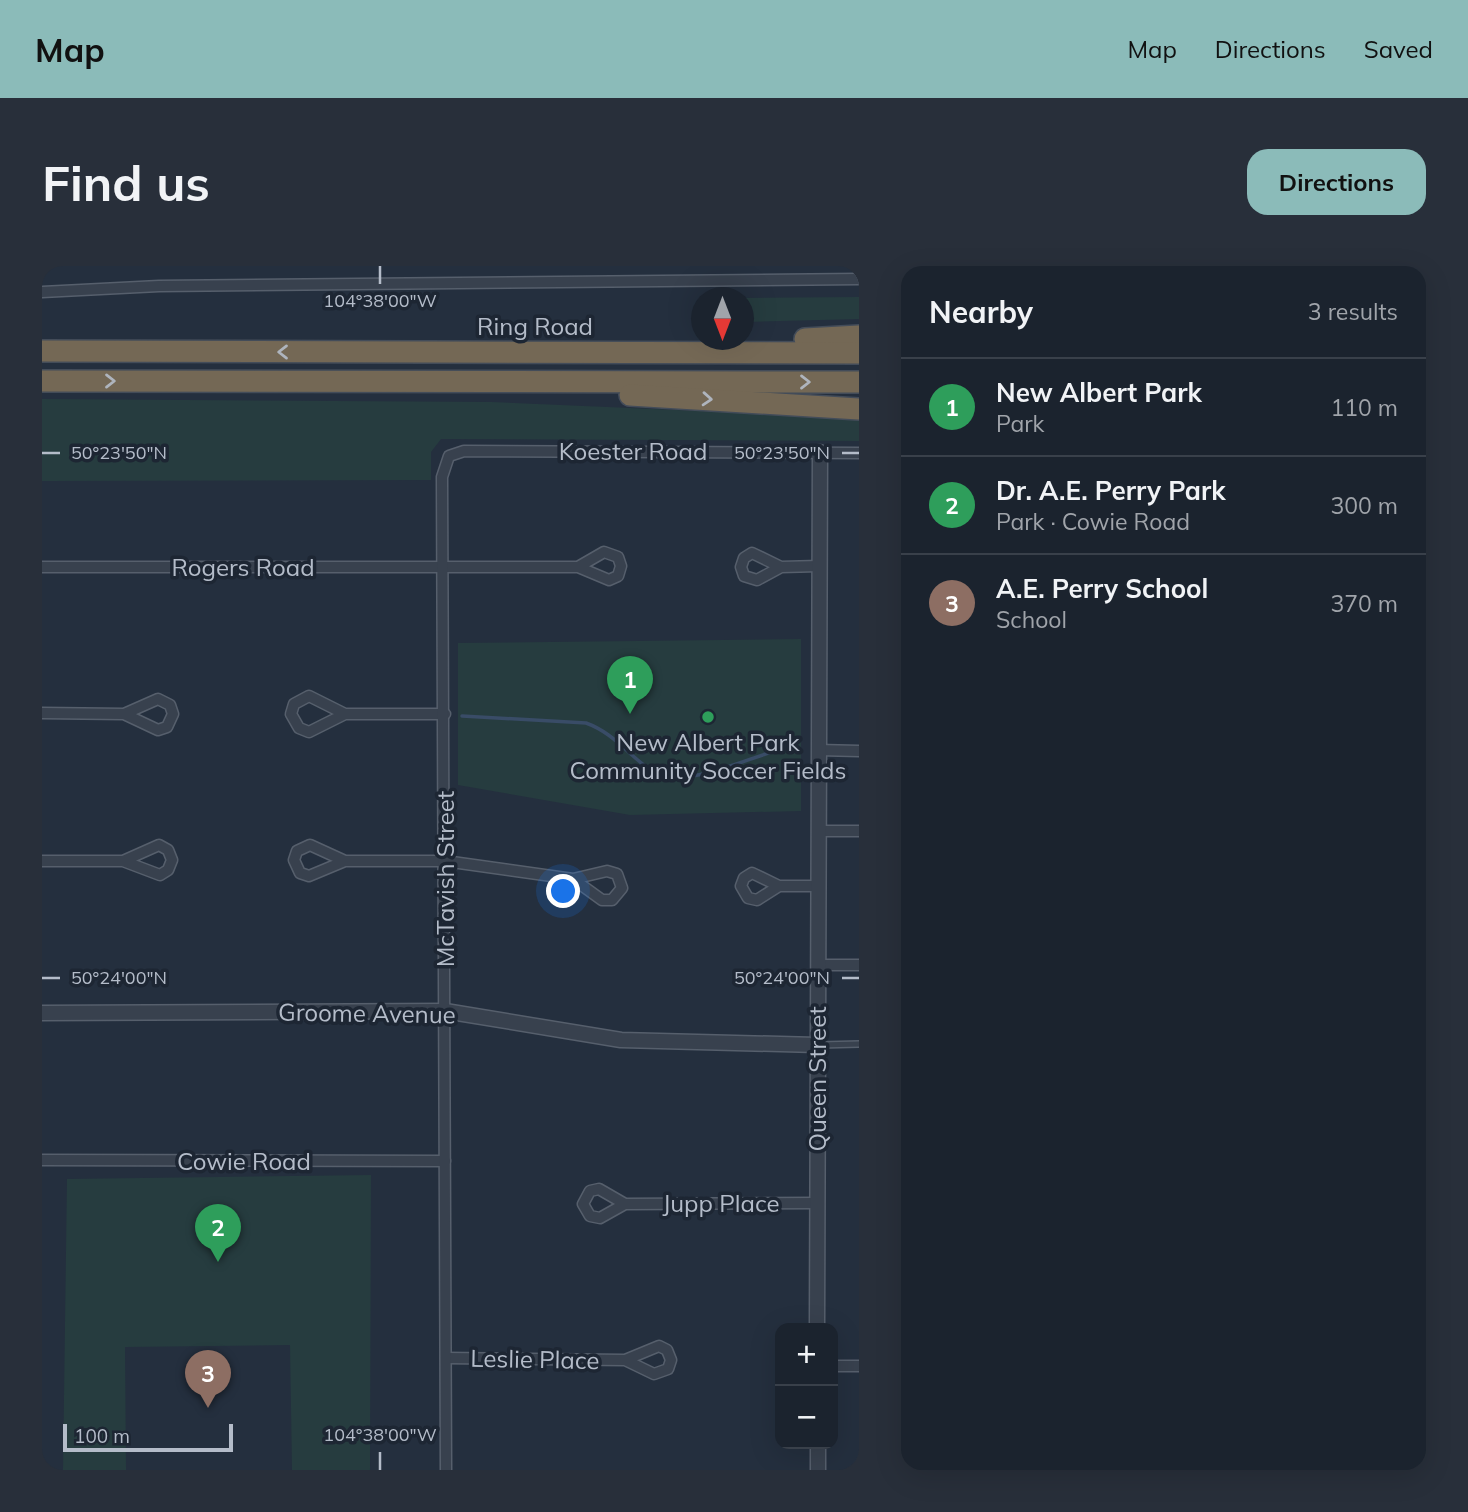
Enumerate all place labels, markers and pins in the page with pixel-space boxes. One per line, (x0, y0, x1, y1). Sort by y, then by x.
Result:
pin: 1 (607, 656, 653, 714)
marker: New Albert Park Community Soccer Fields (700, 709, 716, 725)
place label: New Albert Park Community Soccer Fields (570, 727, 846, 785)
pin: 2 (195, 1204, 241, 1262)
pin: 3 (185, 1350, 231, 1408)

